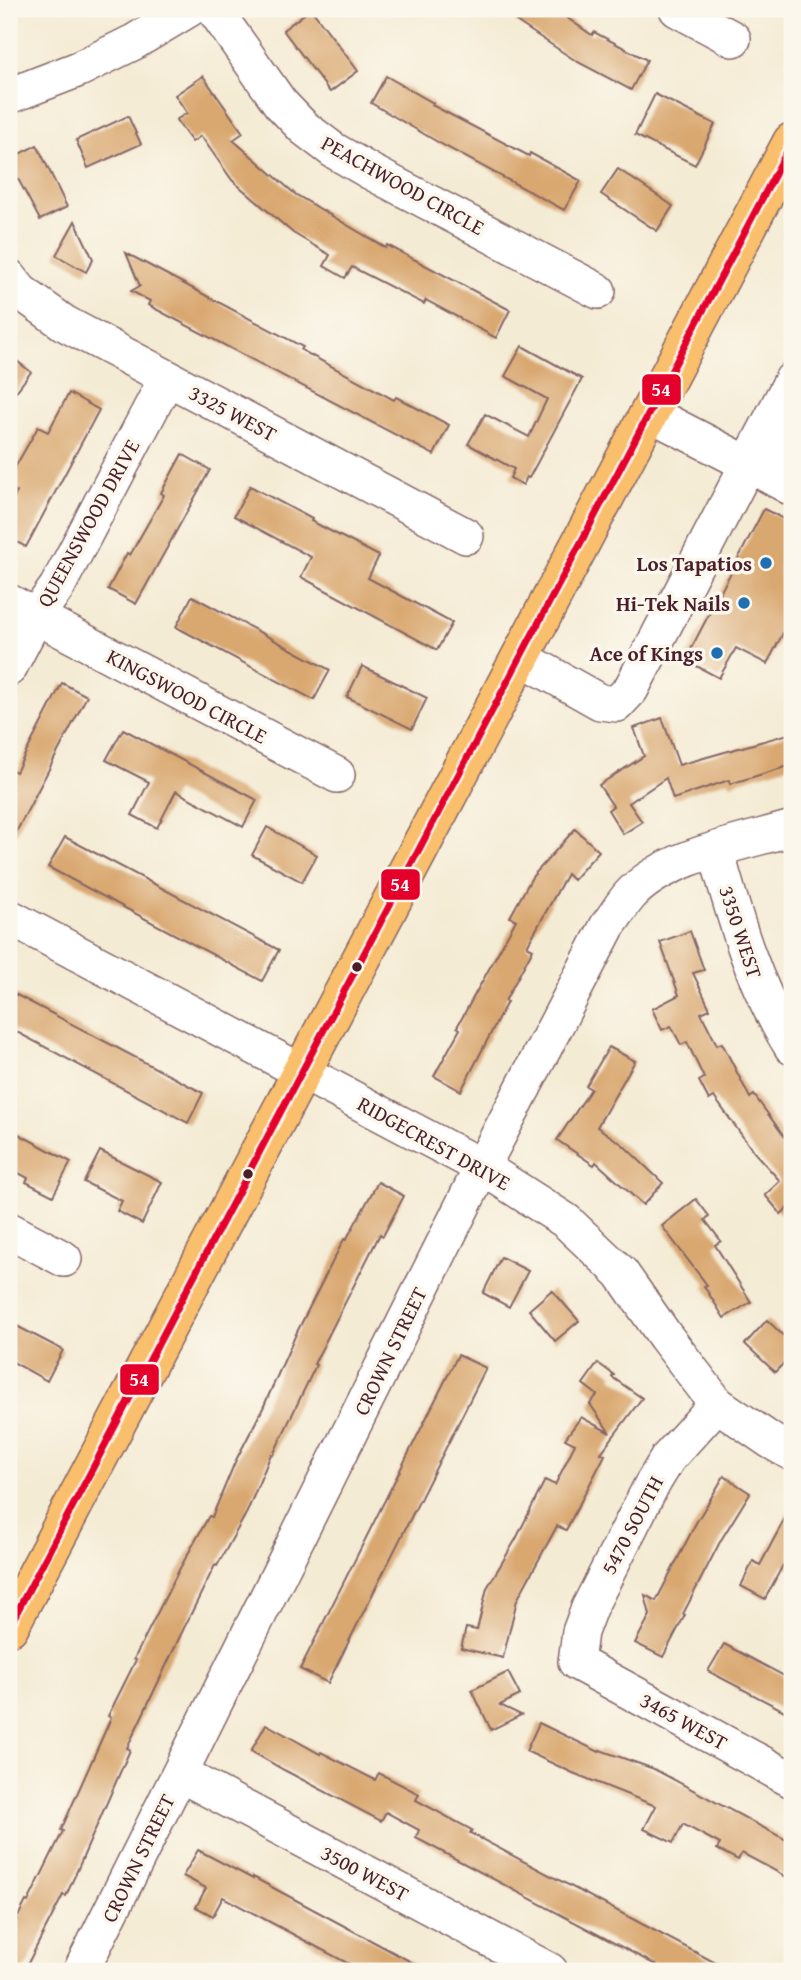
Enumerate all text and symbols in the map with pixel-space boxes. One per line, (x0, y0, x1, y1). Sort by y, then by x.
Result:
street label: PEACHWOOD CIRCLE (316, 127, 491, 243)
line badge: 54 (641, 373, 682, 406)
text: 54 (651, 375, 671, 403)
street label: 3325 WEST (184, 377, 283, 449)
street label: QUEENSWOOD DRIVE (29, 433, 147, 613)
place label: Los Tapatios (637, 548, 752, 579)
marker: Los Tapatios (758, 555, 774, 571)
place label: Hi-Tek Nails (616, 588, 730, 619)
marker: Hi-Tek Nails (736, 595, 752, 611)
place label: Ace of Kings (590, 638, 703, 669)
street label: KINGSWOOD CIRCLE (101, 641, 273, 752)
marker: Ace of Kings (709, 645, 725, 661)
line badge: 54 (380, 868, 421, 901)
text: 54 (390, 870, 410, 898)
street label: 3350 WEST (711, 882, 771, 982)
unlabelled marker (350, 960, 364, 974)
street label: RIDGECREST DRIVE (352, 1088, 517, 1198)
unlabelled marker (241, 1167, 255, 1181)
street label: CROWN STREET (345, 1281, 435, 1421)
line badge: 54 (119, 1363, 160, 1396)
text: 54 (129, 1365, 149, 1393)
street label: 5470 SOUTH (593, 1470, 671, 1580)
street label: 3465 WEST (635, 1684, 734, 1758)
street label: CROWN STREET (93, 1788, 183, 1928)
street label: 3500 WEST (316, 1837, 415, 1909)

